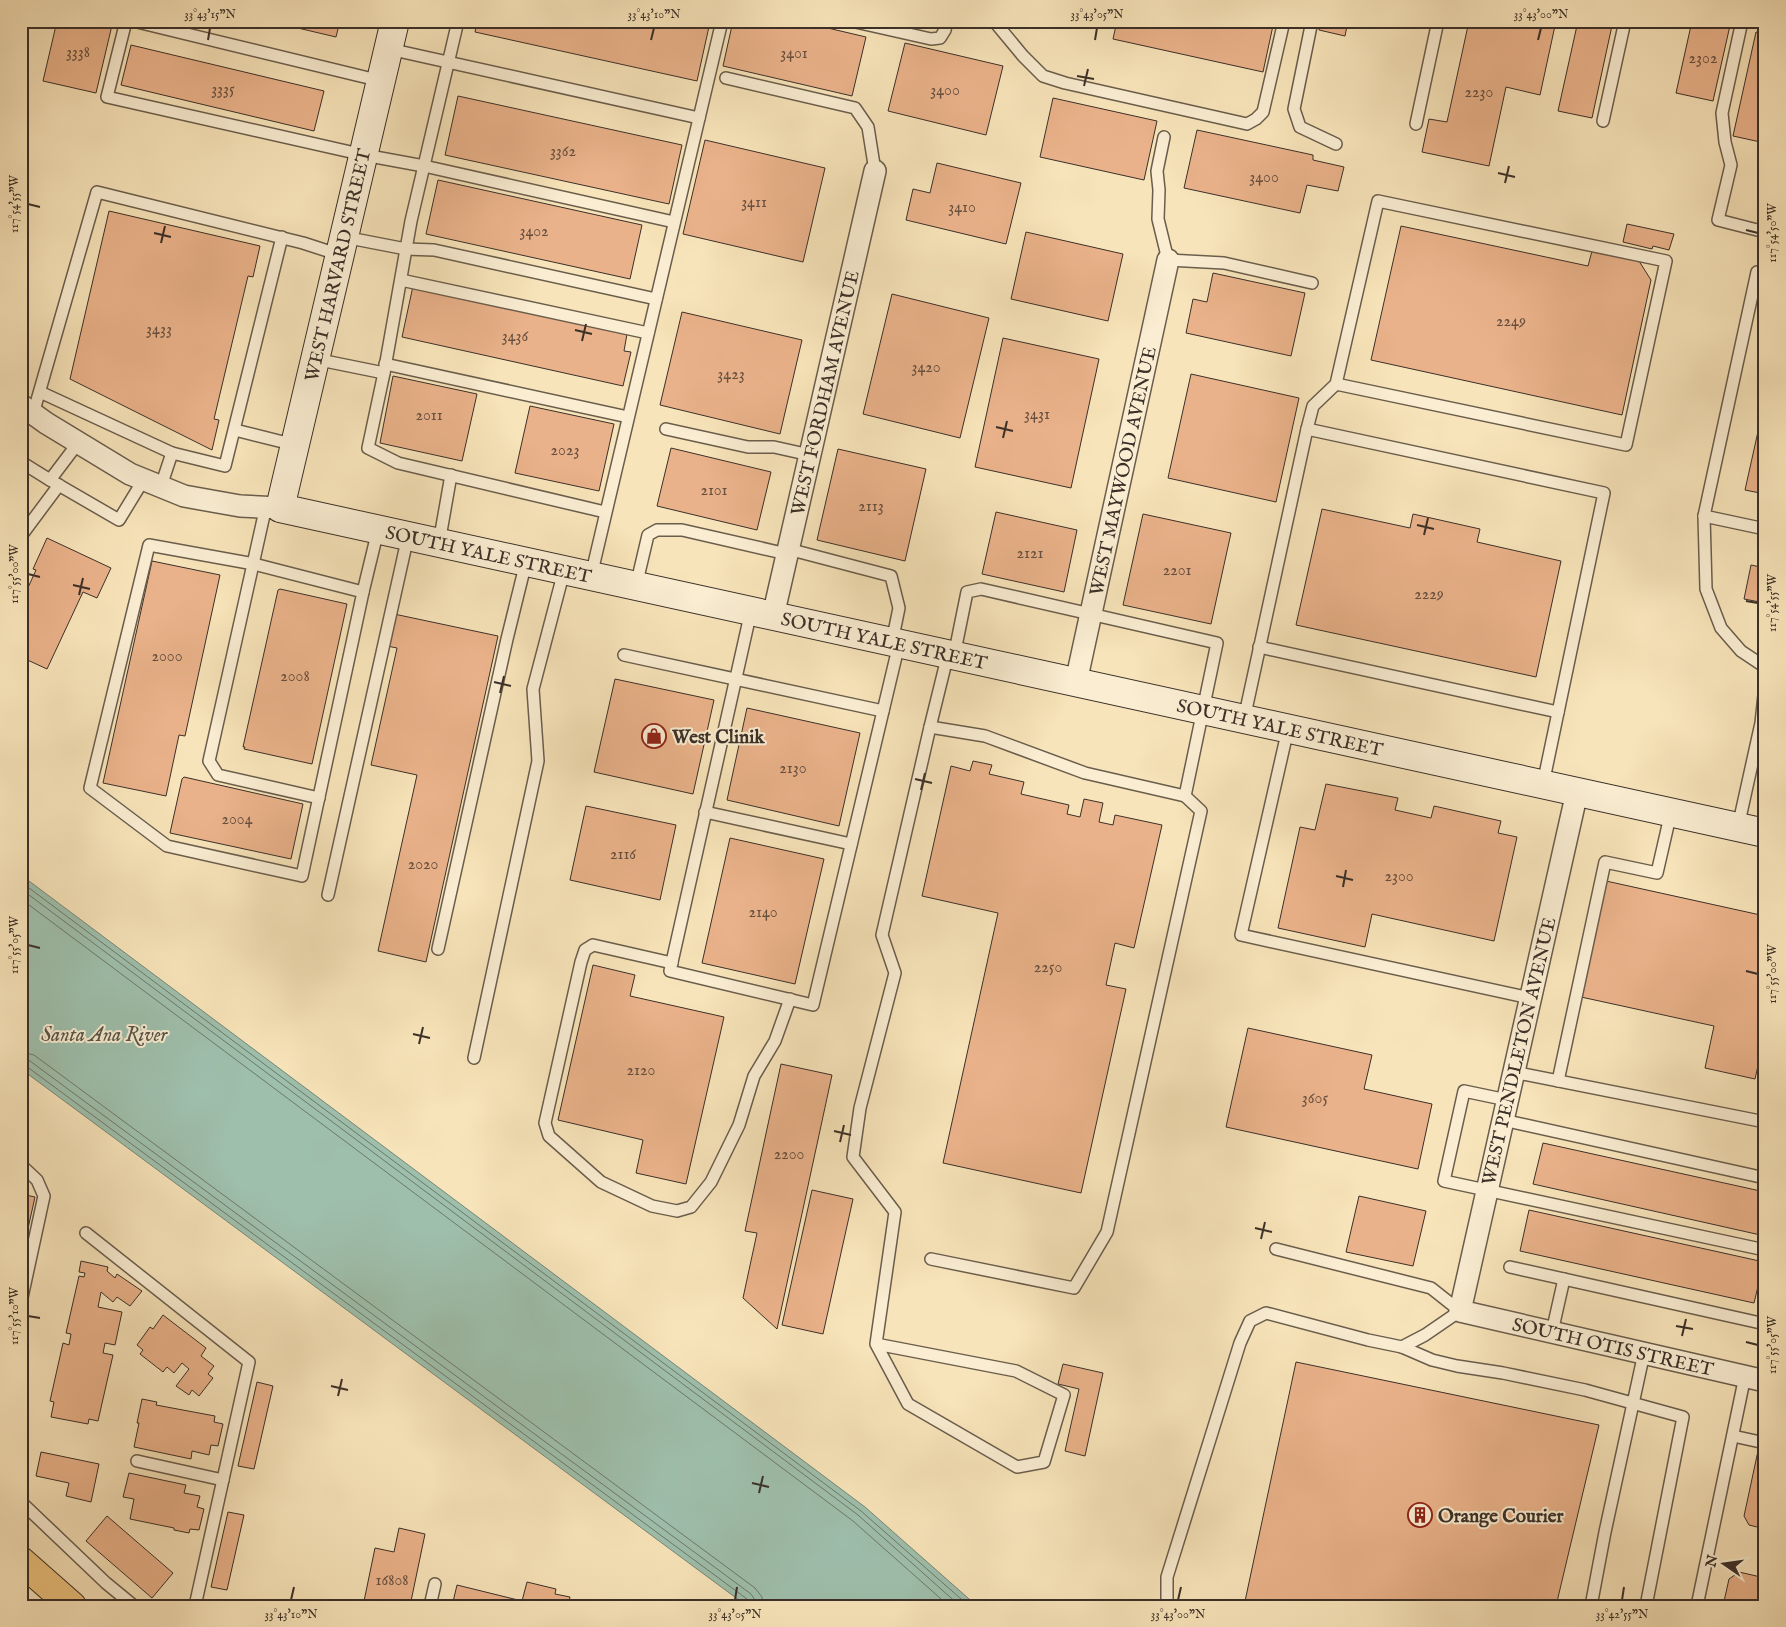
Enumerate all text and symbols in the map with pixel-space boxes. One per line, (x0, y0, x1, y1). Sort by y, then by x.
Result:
text: 33°43'15"N (184, 7, 236, 22)
text: 33°43'10"N (627, 7, 681, 22)
text: 33°43'05"N (1070, 7, 1124, 22)
text: 33°43'00"N (1514, 7, 1569, 22)
house number: 3338 (66, 43, 90, 63)
house number: 3401 (780, 44, 808, 64)
house number: 2302 (1689, 49, 1717, 69)
house number: 3335 (211, 80, 235, 100)
house number: 3400 (930, 81, 960, 101)
house number: 2230 (1465, 83, 1494, 103)
house number: 3362 (550, 142, 576, 162)
street label: WEST HARVARD STREET (300, 147, 377, 384)
house number: 3400 (1249, 168, 1279, 188)
text: 117°54'55"W (7, 174, 22, 233)
house number: 3411 (741, 193, 767, 213)
house number: 3410 (948, 198, 976, 218)
text: 117°54'50"W (1765, 203, 1780, 263)
house number: 3402 (519, 222, 549, 242)
street label: WEST FORDHAM AVENUE (786, 268, 866, 518)
house number: 2249 (1496, 312, 1526, 332)
house number: 3433 (146, 320, 172, 340)
house number: 3436 (502, 327, 529, 347)
street label: WEST MAYWOOD AVENUE (1085, 344, 1163, 598)
house number: 3420 (911, 358, 941, 378)
house number: 3423 (717, 365, 745, 385)
house number: 3431 (1024, 405, 1050, 425)
house number: 2011 (415, 406, 443, 426)
house number: 2023 (551, 441, 579, 461)
house number: 2101 (700, 481, 728, 501)
house number: 2113 (858, 497, 884, 517)
street label: SOUTH YALE STREET (383, 521, 594, 590)
text: 117°55'00"W (7, 544, 22, 604)
house number: 2121 (1017, 544, 1044, 564)
house number: 2201 (1163, 561, 1191, 581)
text: 117°54'55"W (1765, 573, 1780, 632)
house number: 2229 (1414, 585, 1444, 605)
street label: SOUTH YALE STREET (779, 608, 989, 676)
house number: 2000 (151, 647, 183, 667)
house number: 2008 (280, 667, 310, 687)
street label: SOUTH YALE STREET (1174, 695, 1385, 763)
shop icon: West Clinik (641, 723, 667, 749)
place label: West Clinik (671, 726, 765, 750)
house number: 2130 (779, 759, 807, 779)
house number: 2004 (221, 810, 253, 830)
house number: 2116 (610, 845, 636, 865)
house number: 2020 (408, 855, 439, 875)
house number: 2300 (1384, 867, 1414, 887)
house number: 2140 (748, 903, 778, 923)
text: 117°55'05"W (7, 915, 22, 974)
street label: WEST PENDLETON AVENUE (1477, 915, 1563, 1188)
text: 117°55'00"W (1765, 944, 1780, 1004)
house number: 2250 (1034, 958, 1062, 978)
water label: Santa Ana River (41, 1023, 168, 1048)
house number: 2120 (627, 1061, 656, 1081)
house number: 3605 (1302, 1089, 1328, 1109)
house number: 2200 (774, 1145, 805, 1165)
text: 117°55'10"W (7, 1286, 22, 1345)
street label: SOUTH OTIS STREET (1510, 1313, 1716, 1383)
text: 117°55'05"W (1765, 1315, 1780, 1374)
building icon: Orange Courier (1407, 1502, 1433, 1528)
place label: Orange Courier (1438, 1505, 1565, 1529)
north arrow (1698, 1540, 1748, 1590)
text: N (1702, 1553, 1722, 1570)
house number: 16808 (375, 1571, 409, 1591)
text: 33°43'10"N (264, 1607, 318, 1622)
text: 33°43'05"N (708, 1607, 762, 1622)
text: 33°43'00"N (1151, 1607, 1206, 1622)
text: 33°42'55"N (1596, 1607, 1649, 1622)

